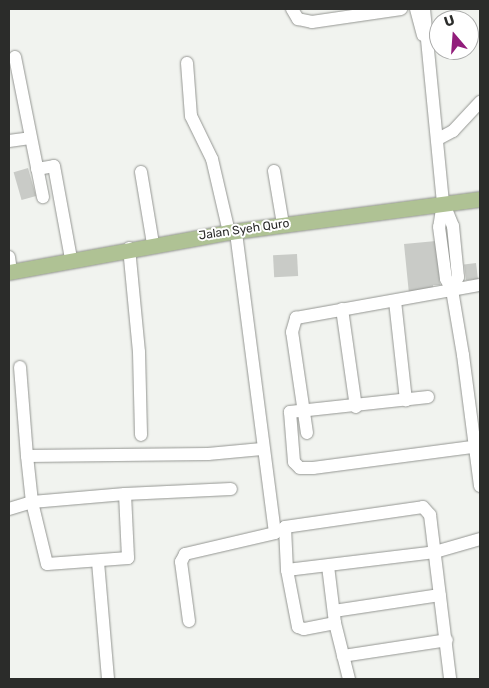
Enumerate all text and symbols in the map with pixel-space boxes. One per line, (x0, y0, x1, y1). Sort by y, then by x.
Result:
north arrow (429, 10, 479, 60)
text: U (442, 12, 457, 31)
street label: Jalan Syeh Quro (198, 217, 290, 243)

